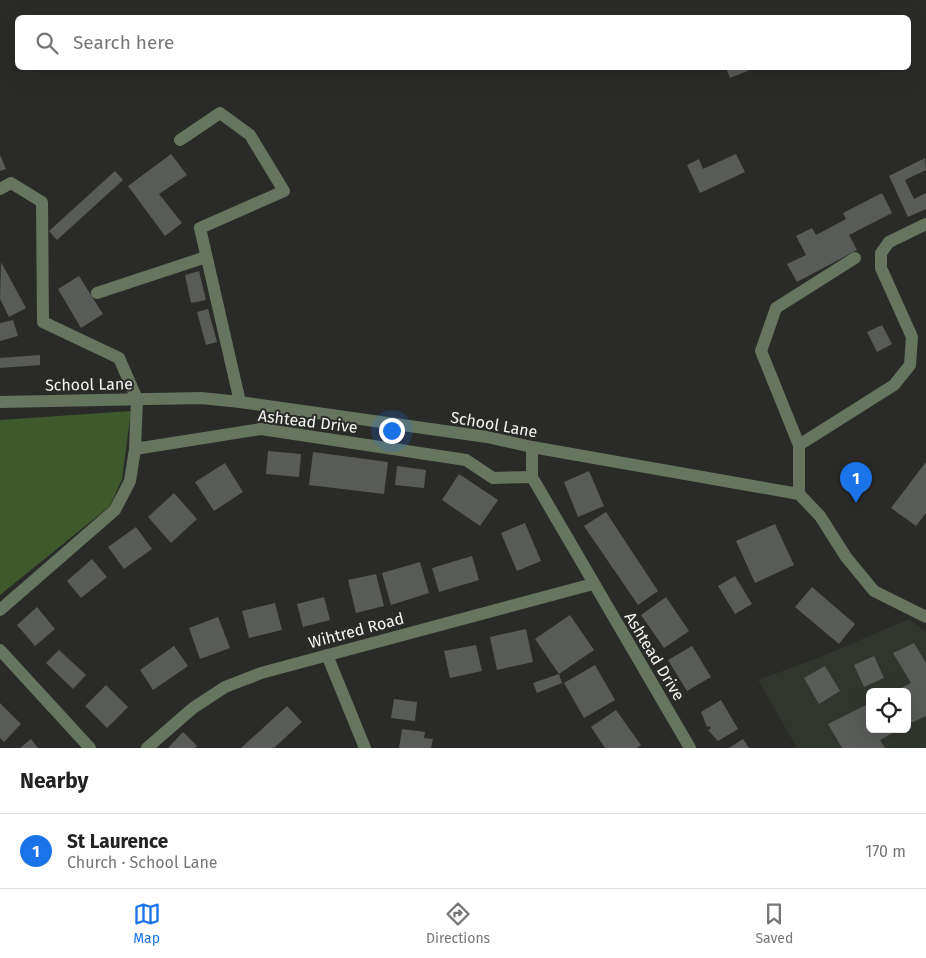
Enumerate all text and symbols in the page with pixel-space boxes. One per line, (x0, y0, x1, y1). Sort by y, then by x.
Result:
search box (15, 15, 911, 70)
icon: search (33, 29, 61, 57)
text: Search here (73, 31, 174, 54)
street label: School Lane (45, 374, 133, 395)
street label: Ashtead Drive (257, 406, 359, 437)
street label: School Lane (449, 407, 539, 441)
your location (379, 418, 405, 444)
pin: 1 (840, 462, 872, 503)
street label: Ashtead Drive (621, 608, 689, 704)
street label: Wihtred Road (306, 609, 406, 652)
map controls (866, 688, 911, 733)
button: locate (866, 688, 911, 733)
text: Nearby (20, 768, 88, 794)
text: St Laurence (67, 830, 168, 853)
text: 1 (32, 842, 40, 861)
text: 170 m (865, 842, 906, 861)
text: Church · School Lane (67, 853, 218, 872)
tab: Map (133, 900, 161, 947)
tab: Directions (426, 900, 490, 947)
tab: Saved (755, 900, 793, 947)

